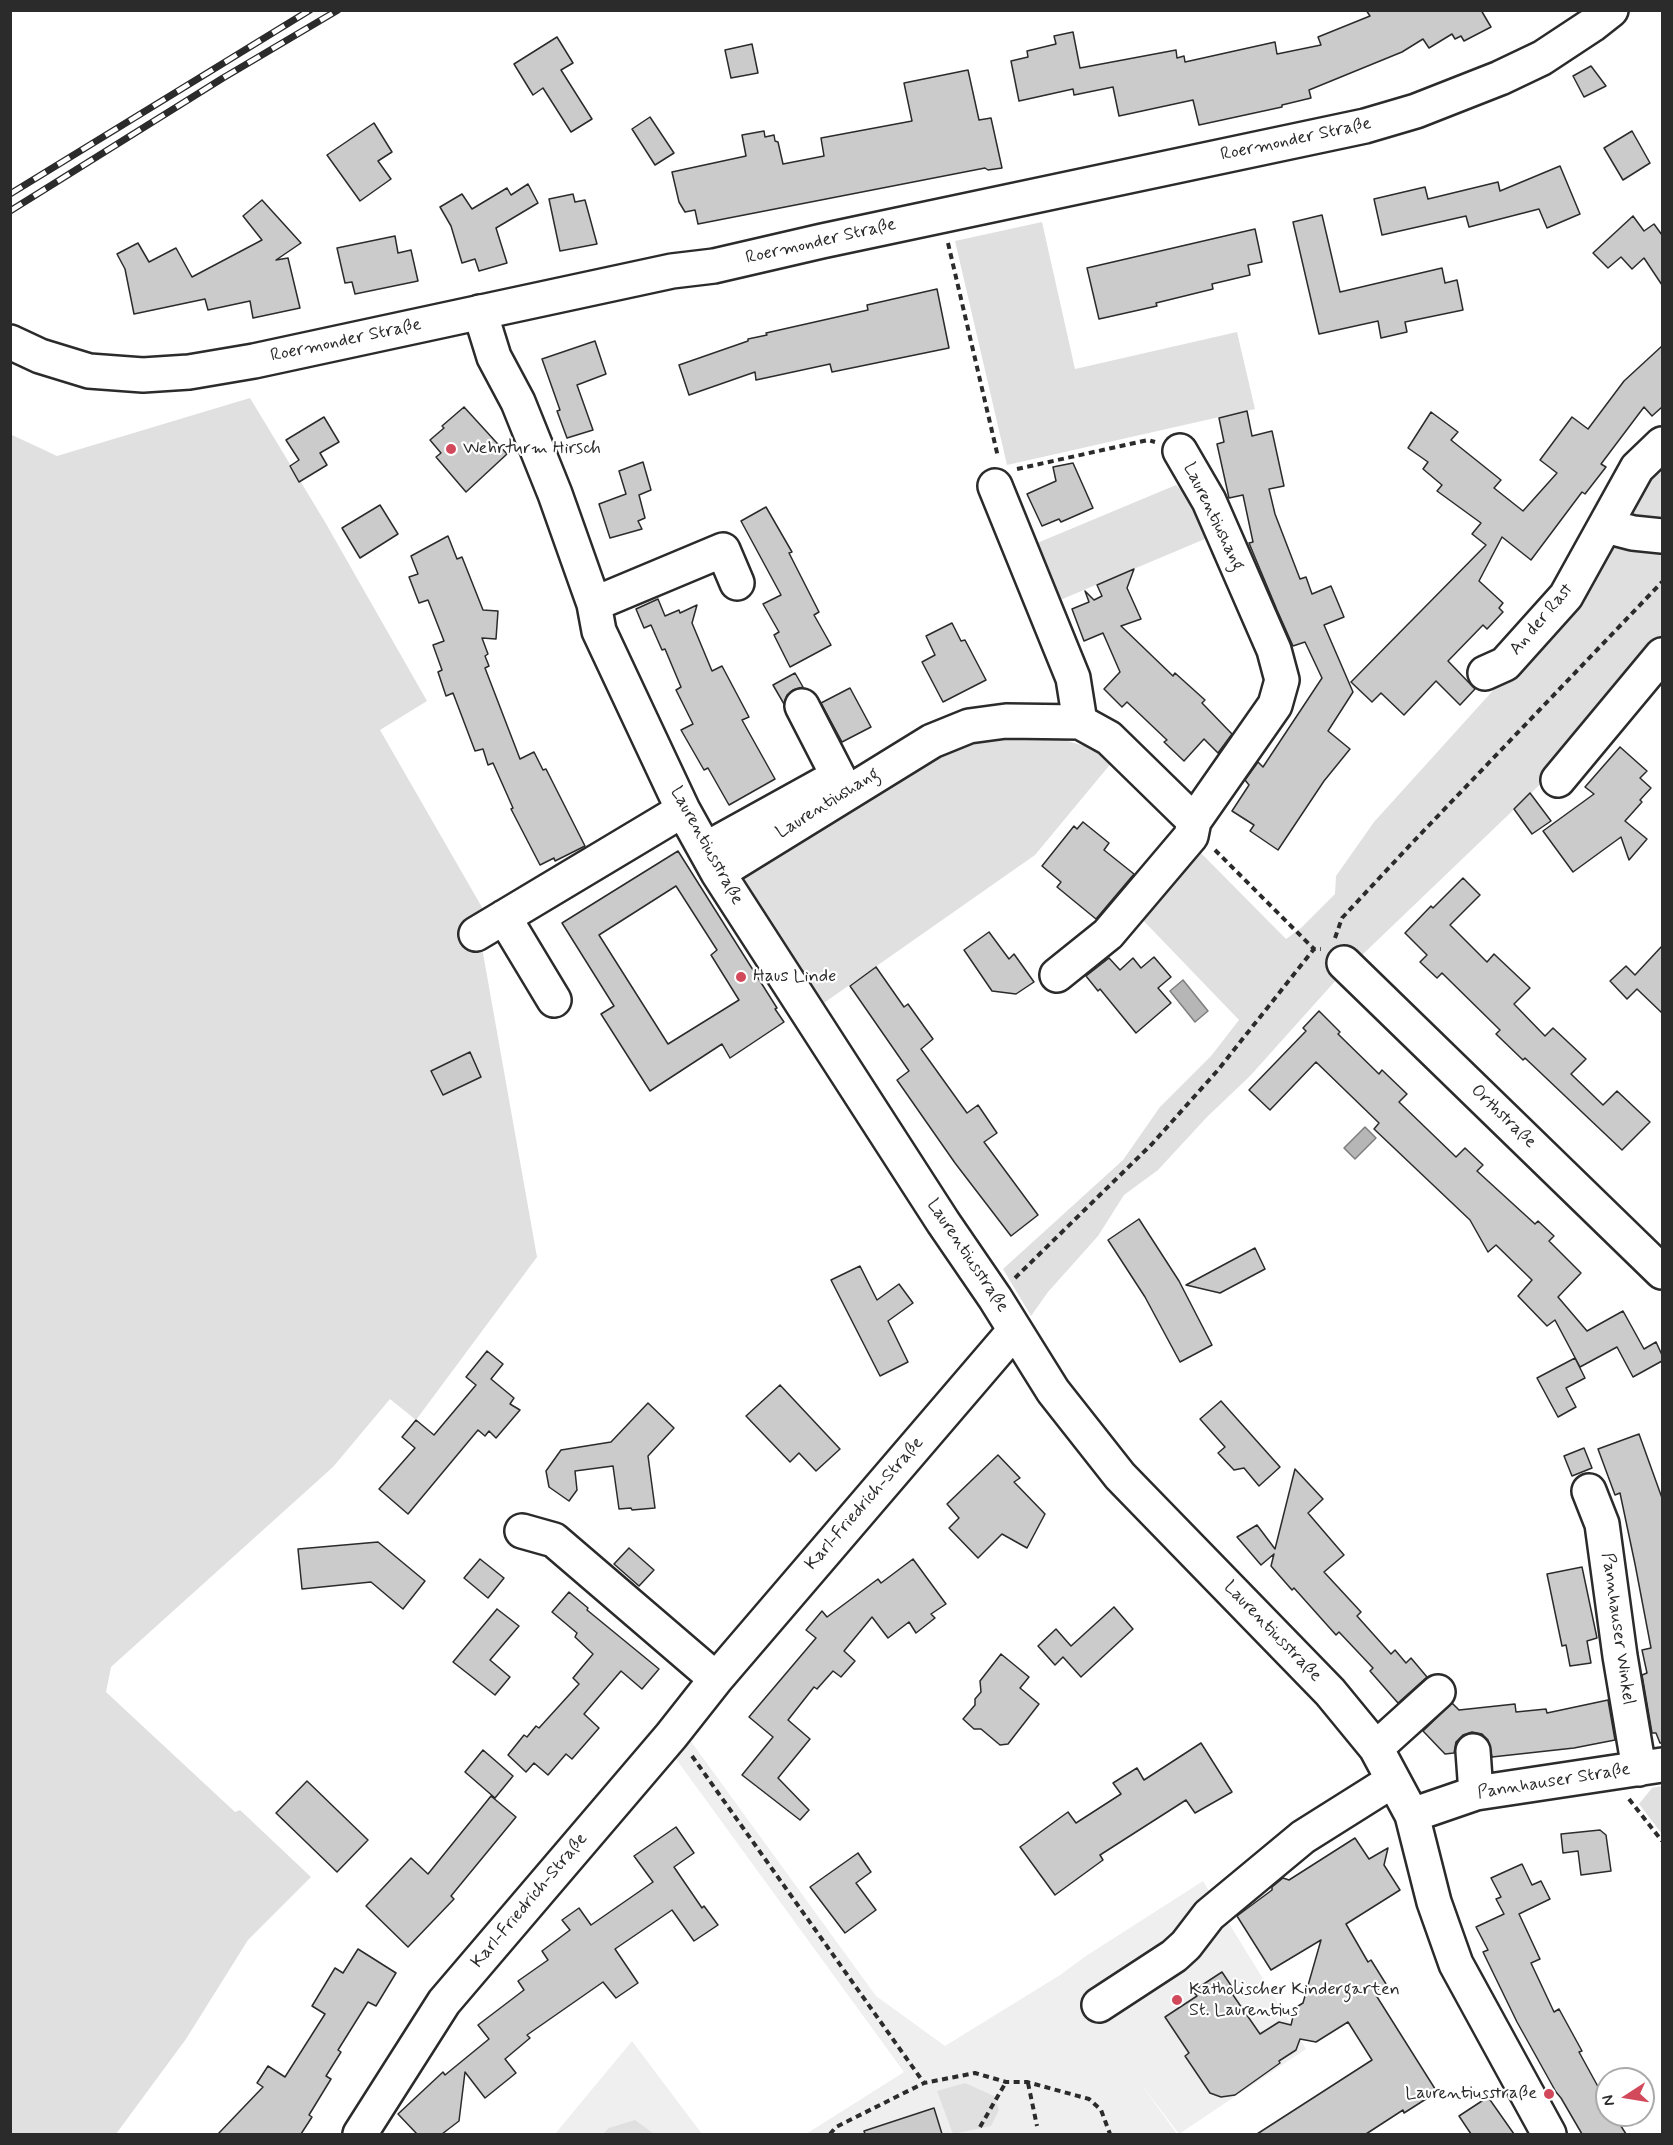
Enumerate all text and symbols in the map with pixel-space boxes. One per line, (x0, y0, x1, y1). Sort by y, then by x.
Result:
street label: Roermonder Straße (1219, 113, 1373, 167)
street label: Roermonder Straße (744, 214, 898, 270)
street label: Roermonder Straße (269, 314, 423, 368)
place label: Wehrturm Hirsch (463, 438, 601, 460)
marker: Wehrturm Hirsch (444, 442, 458, 456)
street label: Laurentiushang (1178, 460, 1248, 574)
street label: An der Rast (1506, 580, 1578, 660)
street label: Laurentiushang (772, 764, 884, 844)
street label: Laurentiusstraße (665, 783, 747, 909)
place label: Haus Linde (753, 966, 836, 988)
marker: Haus Linde (734, 970, 748, 984)
street label: Orthstraße (1466, 1080, 1540, 1154)
street label: Laurentiusstraße (921, 1195, 1013, 1317)
street label: Karl-Friedrich-Straße (801, 1433, 929, 1575)
street label: Pannhauser Winkel (1596, 1552, 1638, 1706)
street label: Laurentiusstraße (1218, 1577, 1326, 1687)
street label: Pannhauser Straße (1476, 1759, 1632, 1805)
street label: Karl-Friedrich-Straße (467, 1829, 593, 1973)
place label: Katholischer Kindergarten St. Laurentius (1189, 1979, 1400, 2022)
marker: Katholischer Kindergarten St. Laurentius (1170, 1993, 1184, 2007)
north arrow (1595, 2067, 1655, 2127)
place label: Laurentiusstraße (1405, 2083, 1537, 2105)
marker: Laurentiusstraße (1542, 2087, 1556, 2101)
text: N (1597, 2093, 1620, 2108)

